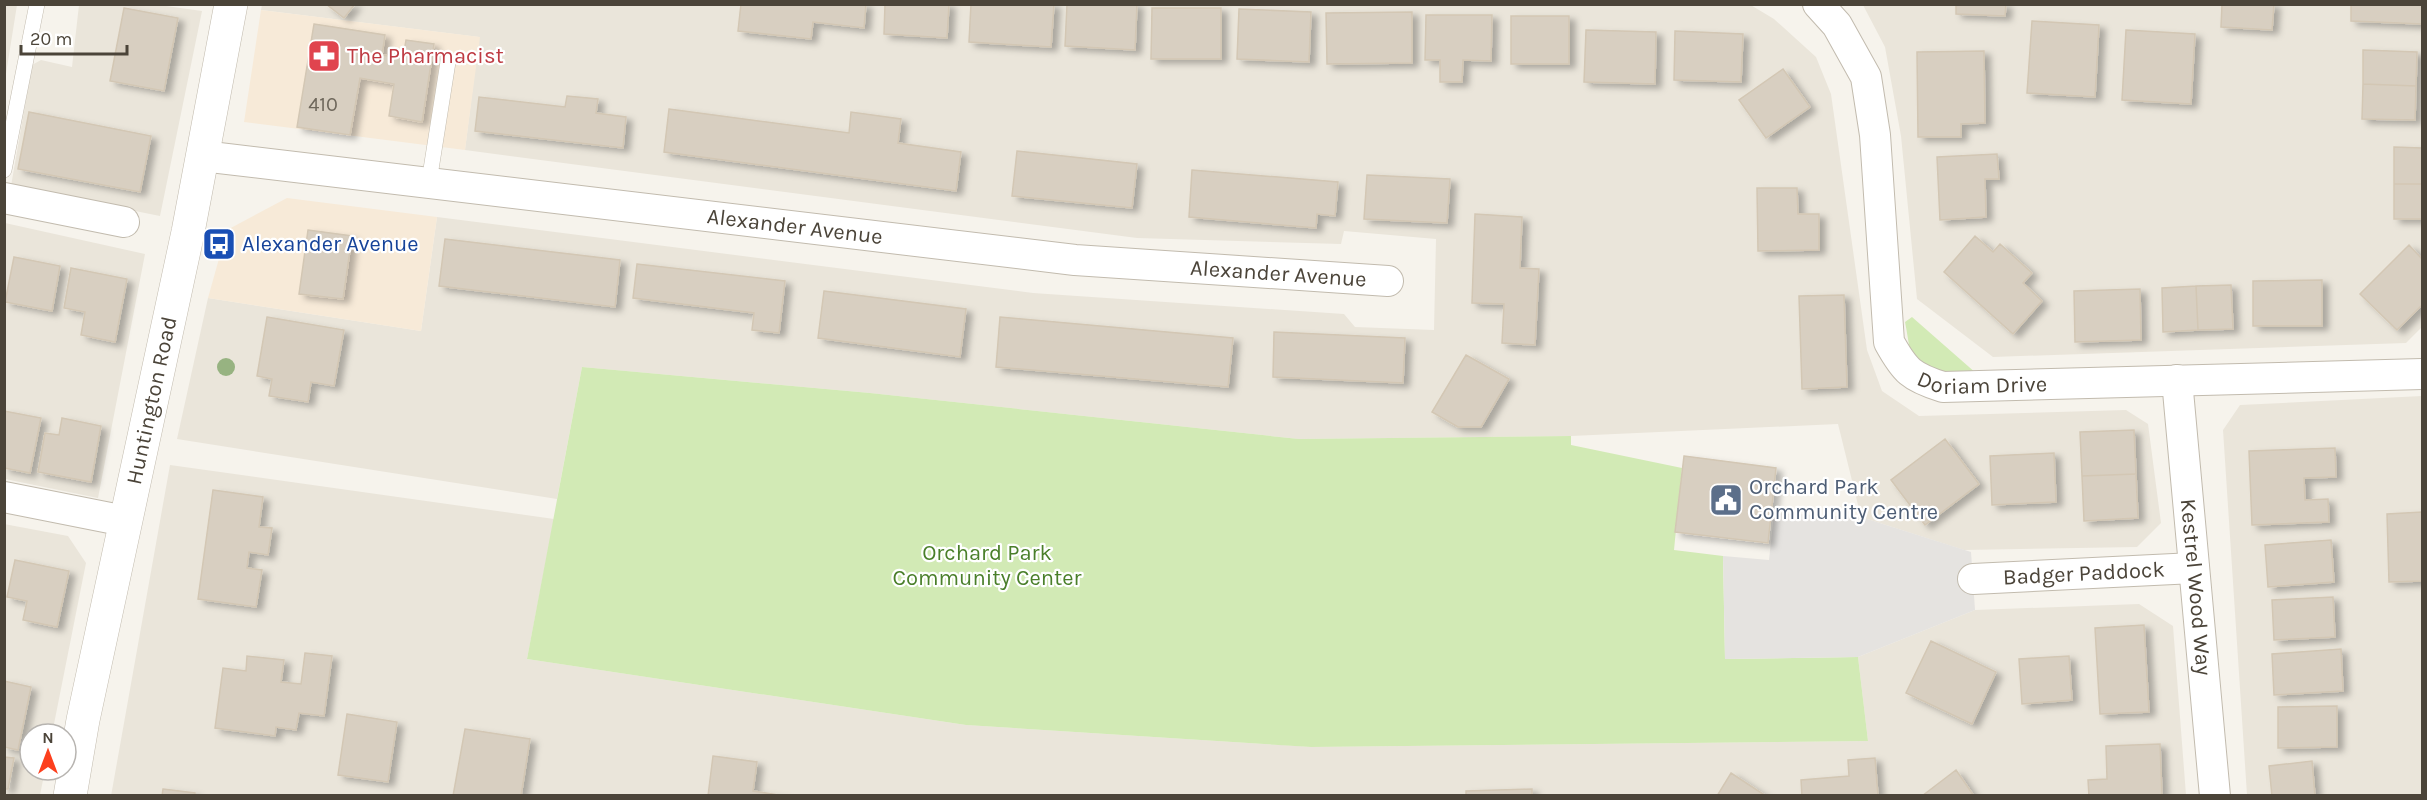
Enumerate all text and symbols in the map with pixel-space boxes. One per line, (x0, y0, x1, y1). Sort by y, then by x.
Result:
scale bar (21, 18, 128, 56)
text: 20 m (30, 28, 72, 50)
pharmacy icon: The Pharmacist (306, 38, 342, 74)
place label: The Pharmacist (347, 43, 504, 69)
house number: 410 (308, 93, 338, 116)
street label: Alexander Avenue (705, 203, 884, 250)
bus stop icon: Alexander Avenue (201, 226, 237, 262)
place label: Alexander Avenue (242, 231, 419, 257)
street label: Alexander Avenue (1189, 255, 1367, 293)
street label: Huntington Road (121, 314, 182, 487)
street label: Doriam Drive (1913, 366, 2047, 400)
place label: Orchard Park Community Centre (1749, 474, 1938, 525)
public building icon: Orchard Park Community Centre (1708, 482, 1744, 518)
street label: Kestrel Wood Way (2175, 497, 2217, 677)
park label: Orchard Park Community Center (892, 540, 1082, 591)
street label: Badger Paddock (2002, 556, 2165, 590)
north arrow (18, 722, 78, 782)
text: N (42, 728, 54, 747)

